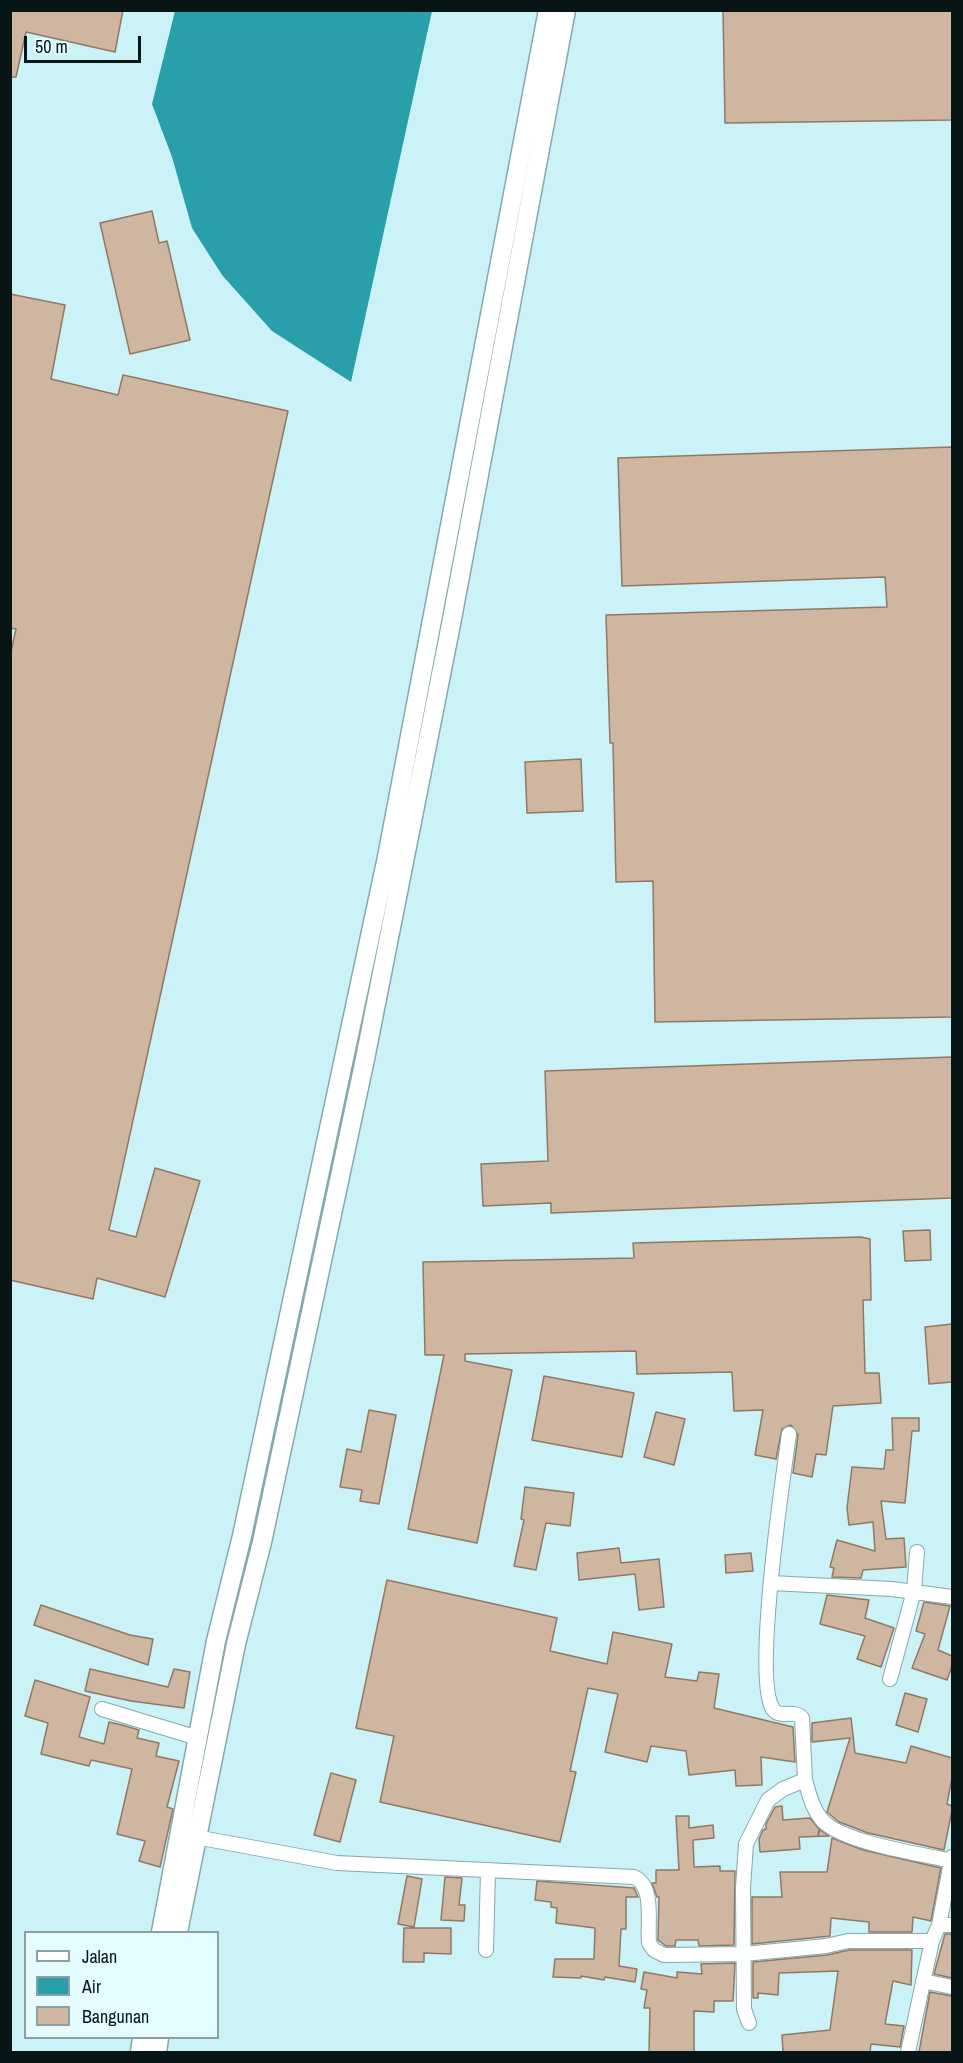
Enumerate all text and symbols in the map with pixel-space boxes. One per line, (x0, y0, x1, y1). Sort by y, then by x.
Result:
scale bar (27, 24, 144, 62)
text: 50 m (35, 34, 68, 59)
legend (24, 1931, 219, 2039)
text: Jalan (82, 1944, 117, 1969)
text: Air (82, 1974, 101, 1999)
text: Bangunan (82, 2004, 149, 2029)

